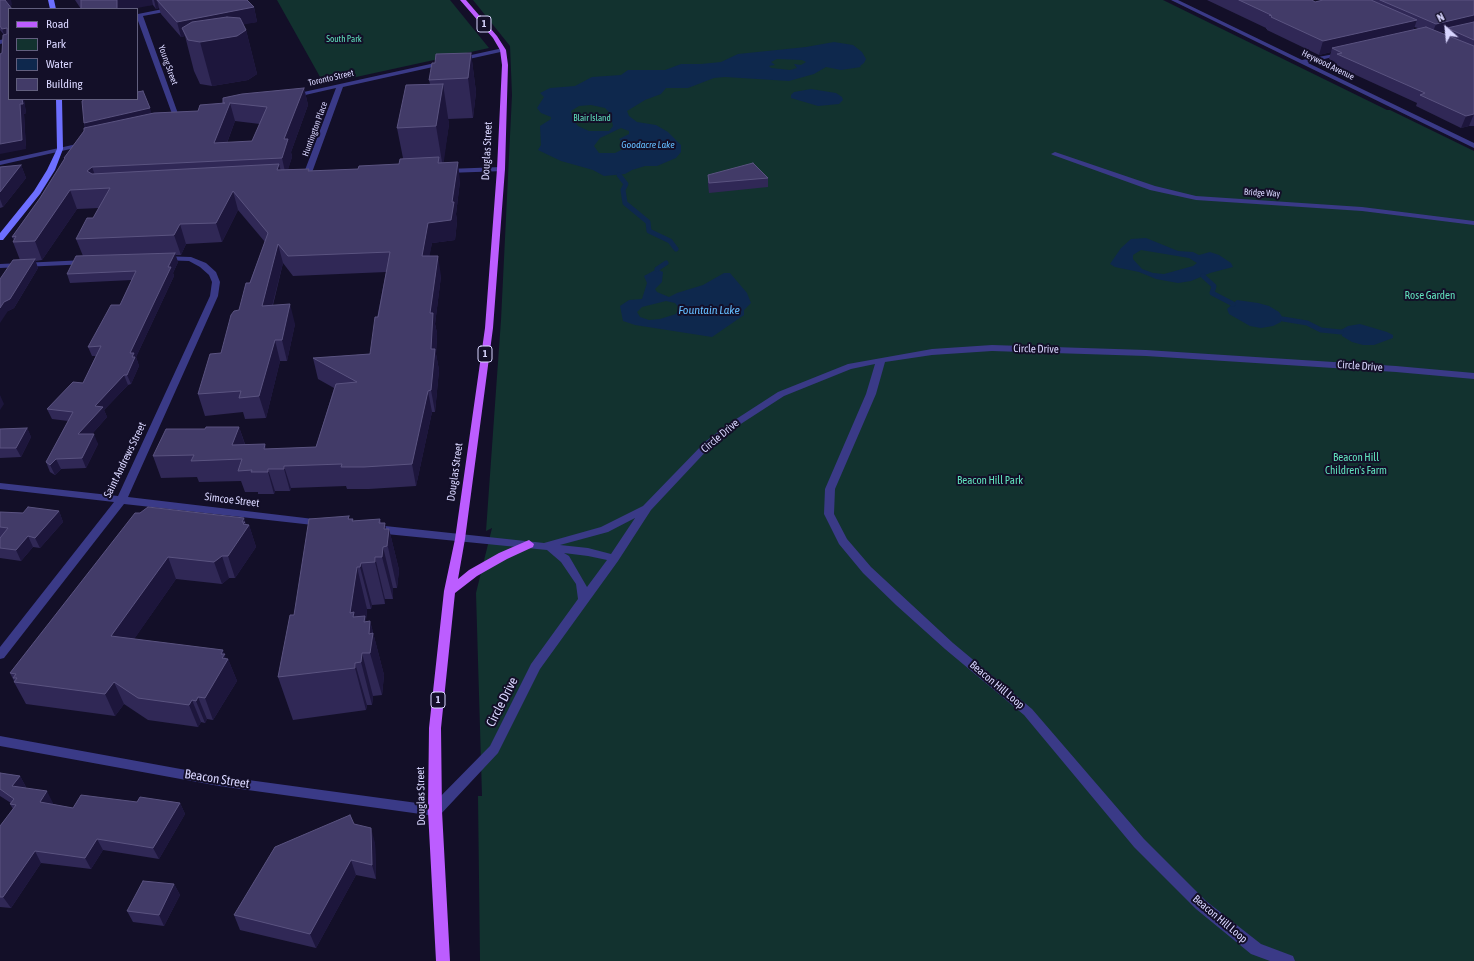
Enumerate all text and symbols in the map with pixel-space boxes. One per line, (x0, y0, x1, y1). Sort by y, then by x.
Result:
legend (8, 8, 138, 100)
north arrow (1426, 8, 1466, 48)
text: N (1435, 10, 1446, 24)
road number: 1 (477, 16, 491, 32)
text: Road (46, 17, 69, 31)
park label: South Park (326, 34, 362, 44)
text: Park (46, 37, 66, 51)
street label: Young Street (156, 44, 180, 86)
street label: Heywood Avenue (1300, 48, 1356, 82)
text: Water (46, 57, 72, 71)
street label: Toronto Street (307, 67, 355, 89)
text: Building (46, 77, 83, 91)
street label: Huntington Place (300, 100, 330, 158)
park label: Blair Island (573, 113, 611, 123)
street label: Douglas Street (479, 121, 495, 181)
water label: Goodacre Lake (621, 139, 675, 151)
street label: Bridge Way (1244, 187, 1280, 199)
park label: Rose Garden (1405, 289, 1455, 303)
water label: Fountain Lake (678, 303, 740, 317)
street label: Circle Drive (1013, 342, 1059, 356)
road number: 1 (478, 346, 492, 362)
street label: Circle Drive (1337, 358, 1383, 374)
street label: Circle Drive (698, 416, 742, 456)
street label: Saint Andrews Street (101, 420, 149, 500)
street label: Douglas Street (444, 442, 466, 502)
park label: Beacon Hill Children's Farm (1325, 451, 1387, 477)
park label: Beacon Hill Park (957, 474, 1023, 488)
street label: Simcoe Street (204, 490, 260, 510)
street label: Beacon Hill Loop (967, 658, 1027, 712)
street label: Circle Drive (483, 675, 521, 729)
road number: 1 (431, 692, 445, 708)
street label: Beacon Street (183, 766, 251, 792)
street label: Douglas Street (414, 766, 428, 826)
street label: Beacon Hill Loop (1190, 892, 1250, 946)

